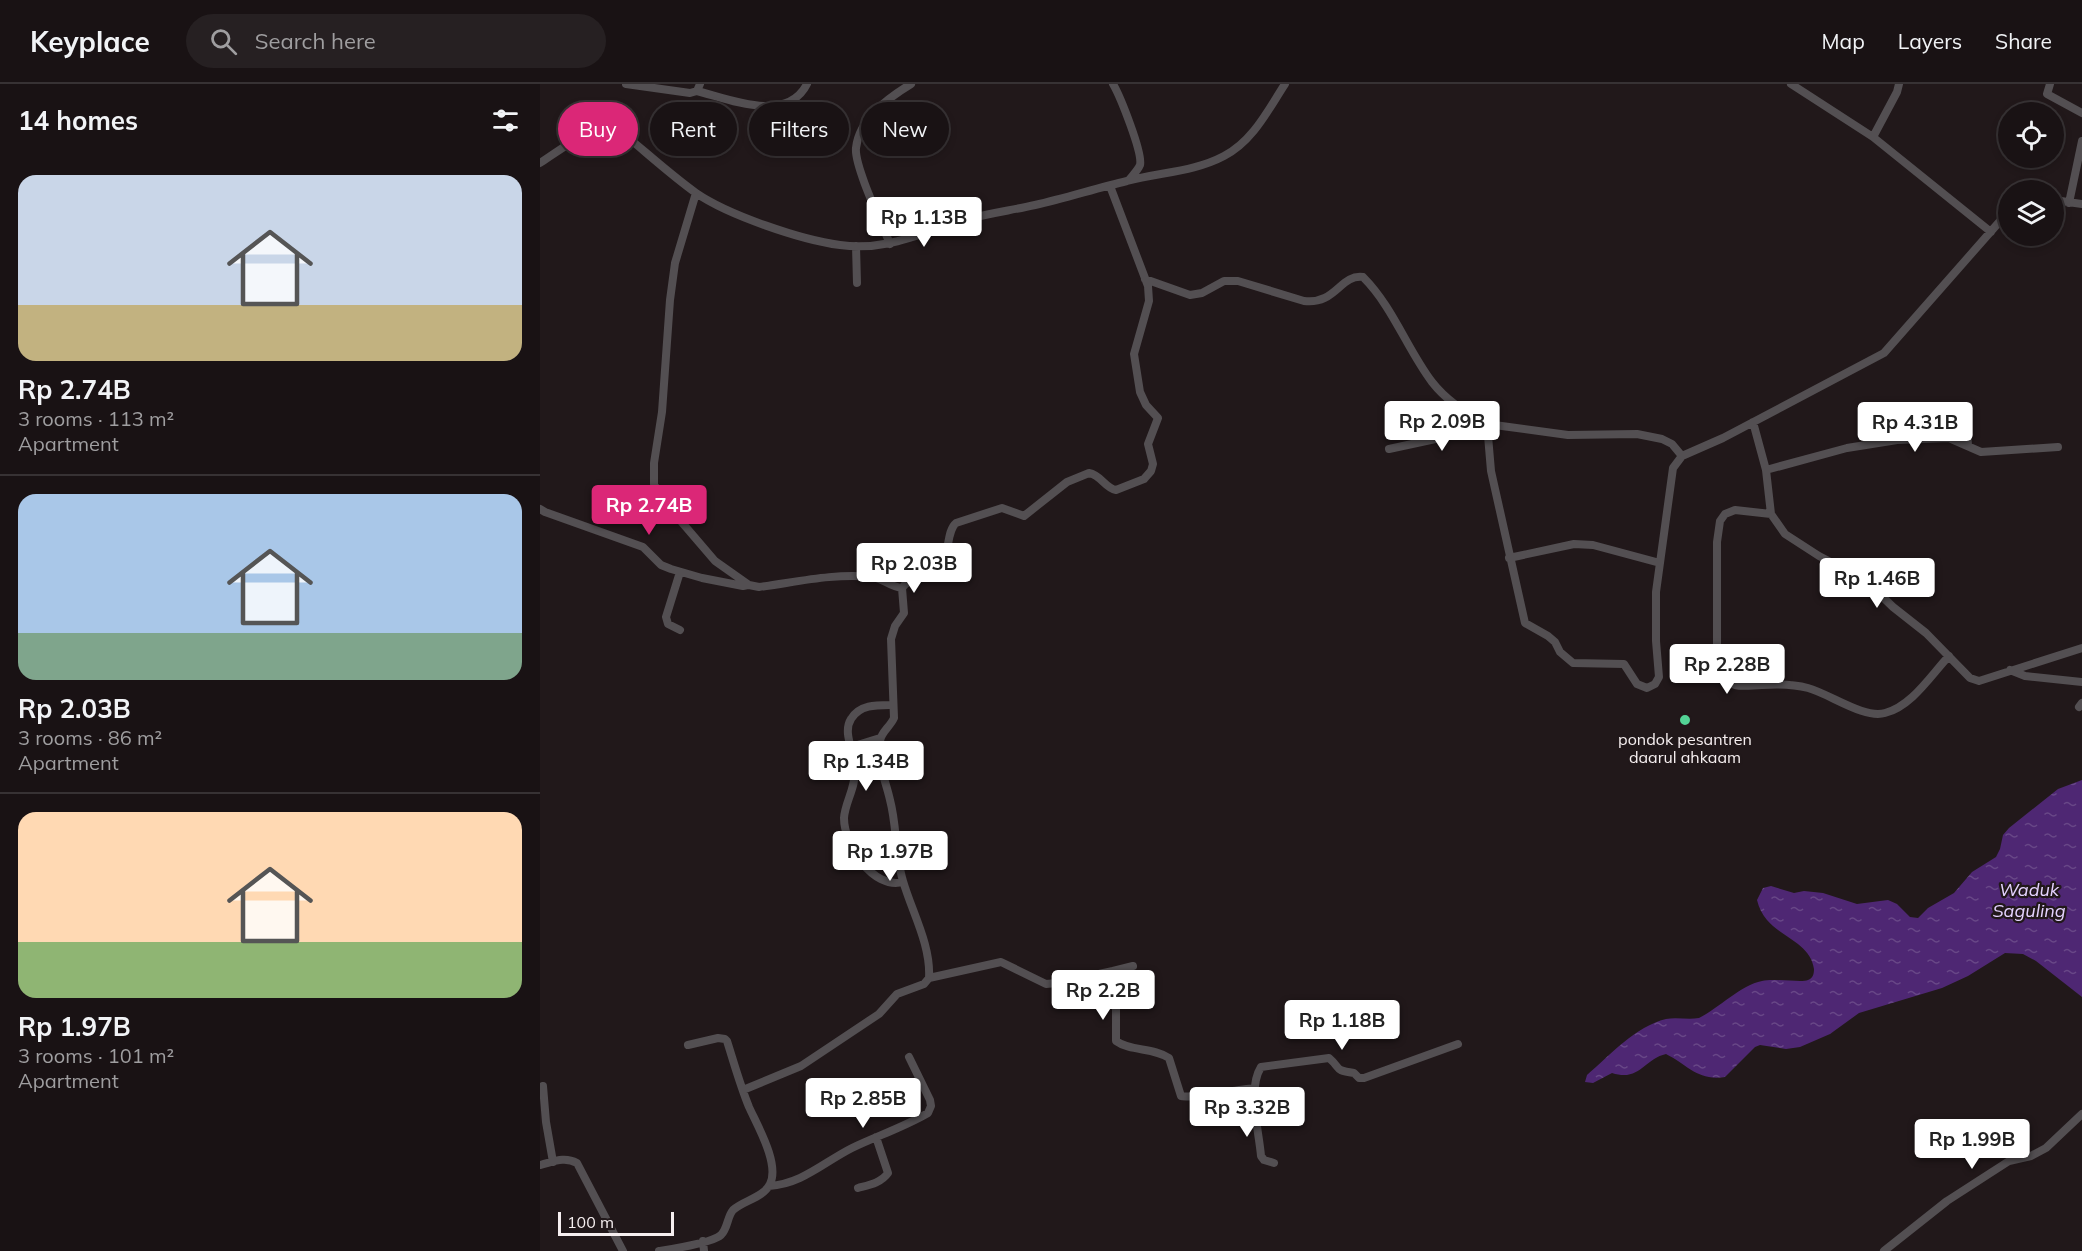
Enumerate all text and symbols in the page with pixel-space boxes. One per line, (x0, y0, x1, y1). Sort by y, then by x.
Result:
search box (186, 14, 606, 68)
text: Keyplace (30, 24, 150, 59)
icon: search (207, 25, 240, 58)
text: Search here (255, 27, 376, 55)
text: Map (1822, 28, 1865, 54)
text: Layers (1898, 28, 1962, 54)
text: Share (1995, 28, 2052, 54)
chip: Buy (558, 102, 638, 156)
chip: Rent (650, 102, 737, 156)
chip: Filters (749, 102, 849, 156)
chip: New (861, 102, 949, 156)
map controls (1998, 102, 2064, 246)
button: locate (1998, 102, 2064, 168)
text: 14 homes (18, 104, 138, 137)
icon: filters (489, 104, 522, 137)
button: layers (1998, 180, 2064, 246)
pin: Rp 1.13B (862, 197, 986, 248)
text: Rp 1.13B (881, 204, 967, 229)
icon: home (216, 214, 324, 322)
text: Rp 2.74B (18, 373, 131, 406)
pin: Rp 2.09B (1380, 401, 1504, 452)
pin: Rp 4.31B (1853, 402, 1977, 453)
text: 3 rooms · 113 m² (18, 406, 174, 431)
text: Rp 2.09B (1399, 408, 1485, 433)
text: Rp 4.31B (1872, 409, 1958, 434)
text: Apartment (18, 431, 119, 456)
pin: Rp 2.74B (587, 485, 711, 536)
text: Rp 2.74B (606, 492, 692, 517)
icon: home (216, 533, 324, 641)
pin: Rp 2.03B (852, 543, 976, 594)
text: Rp 2.03B (871, 550, 957, 575)
pin: Rp 1.46B (1815, 558, 1939, 609)
text: Rp 1.46B (1834, 565, 1920, 590)
pin: Rp 2.28B (1665, 644, 1789, 695)
text: Rp 2.28B (1684, 651, 1770, 676)
text: Rp 2.03B (18, 692, 131, 725)
marker: pondok pesantren daarul ahkaam (1678, 713, 1692, 727)
text: 3 rooms · 86 m² (18, 725, 162, 750)
place label: pondok pesantren daarul ahkaam (1618, 729, 1752, 767)
pin: Rp 1.34B (804, 741, 928, 792)
text: Rp 1.34B (823, 748, 909, 773)
text: Apartment (18, 750, 119, 775)
pin: Rp 1.97B (828, 831, 952, 882)
text: Rp 1.97B (847, 838, 933, 863)
icon: home (216, 851, 324, 959)
water label: Waduk Saguling (1992, 878, 2066, 922)
pin: Rp 2.2B (1048, 970, 1158, 1021)
text: Rp 2.2B (1066, 977, 1140, 1002)
pin: Rp 1.18B (1280, 1000, 1404, 1051)
text: Rp 1.18B (1299, 1007, 1385, 1032)
text: Rp 1.97B (18, 1010, 131, 1043)
text: 3 rooms · 101 m² (18, 1043, 174, 1068)
text: Apartment (18, 1068, 119, 1093)
pin: Rp 2.85B (801, 1078, 925, 1129)
text: Rp 2.85B (820, 1085, 906, 1110)
pin: Rp 3.32B (1185, 1087, 1309, 1138)
text: Rp 3.32B (1204, 1094, 1290, 1119)
pin: Rp 1.99B (1910, 1119, 2034, 1170)
text: Rp 1.99B (1929, 1126, 2015, 1151)
scale bar (558, 1209, 674, 1236)
text: 100 m (567, 1212, 614, 1232)

